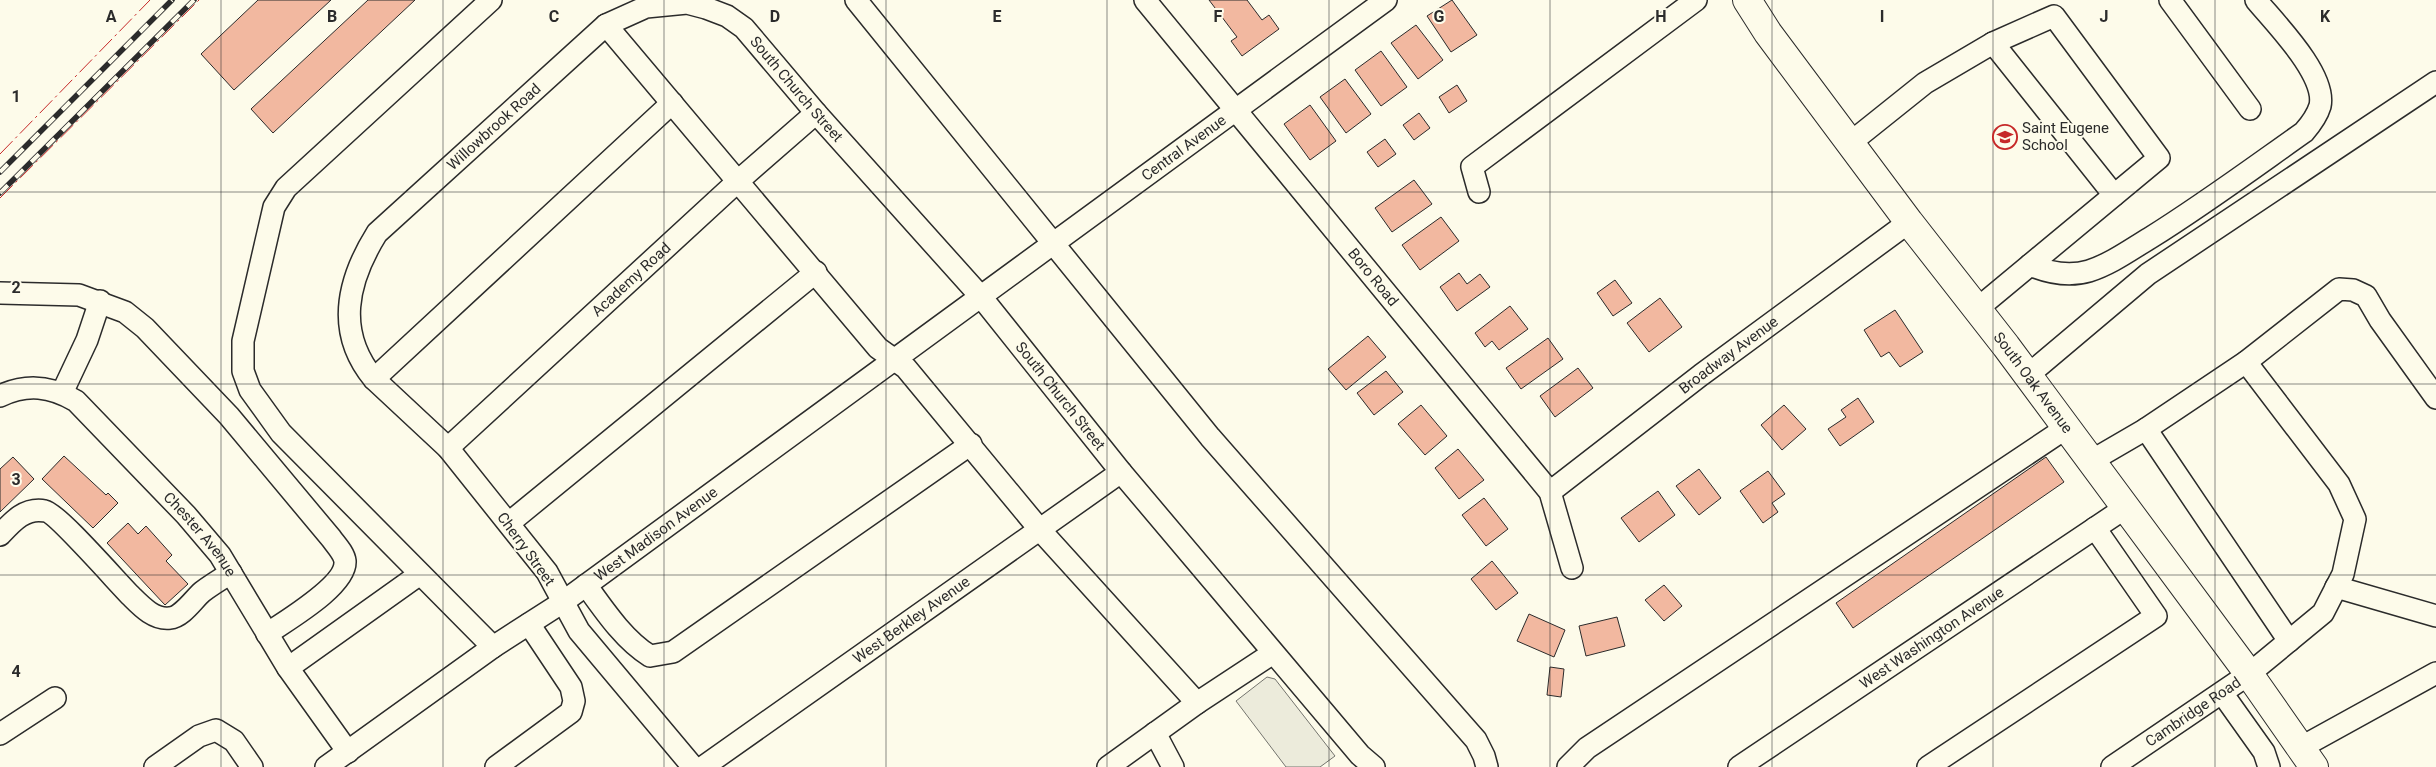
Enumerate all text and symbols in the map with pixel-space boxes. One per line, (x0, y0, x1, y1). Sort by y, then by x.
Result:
text: A (106, 7, 117, 26)
text: B (327, 7, 337, 26)
text: C (549, 7, 559, 26)
text: D (770, 7, 780, 26)
text: E (993, 7, 1002, 26)
text: F (1214, 7, 1223, 26)
text: G (1434, 7, 1445, 26)
text: H (1655, 7, 1667, 26)
text: I (1880, 7, 1884, 26)
text: J (2100, 7, 2108, 26)
text: K (2320, 7, 2331, 26)
street label: South Church Street (746, 33, 847, 146)
street label: Willowbrook Road (443, 80, 545, 174)
text: 1 (11, 87, 21, 106)
street label: Central Avenue (1138, 111, 1230, 185)
place label: Saint Eugene School (2022, 119, 2109, 154)
school or university icon: Saint Eugene School (1992, 124, 2018, 150)
street label: Academy Road (588, 239, 674, 320)
street label: Boro Road (1344, 245, 1402, 310)
text: 2 (11, 278, 21, 297)
street label: Broadway Avenue (1675, 312, 1782, 398)
street label: South Oak Avenue (1990, 329, 2077, 437)
street label: South Church Street (1012, 338, 1109, 454)
text: 3 (11, 470, 21, 489)
street label: West Madison Avenue (591, 483, 721, 585)
street label: Chester Avenue (160, 488, 240, 580)
street label: Cherry Street (493, 509, 559, 589)
street label: West Berkley Avenue (849, 573, 973, 667)
street label: West Washington Avenue (1856, 583, 2007, 692)
text: 4 (11, 662, 21, 681)
street label: Cambridge Road (2142, 673, 2244, 751)

